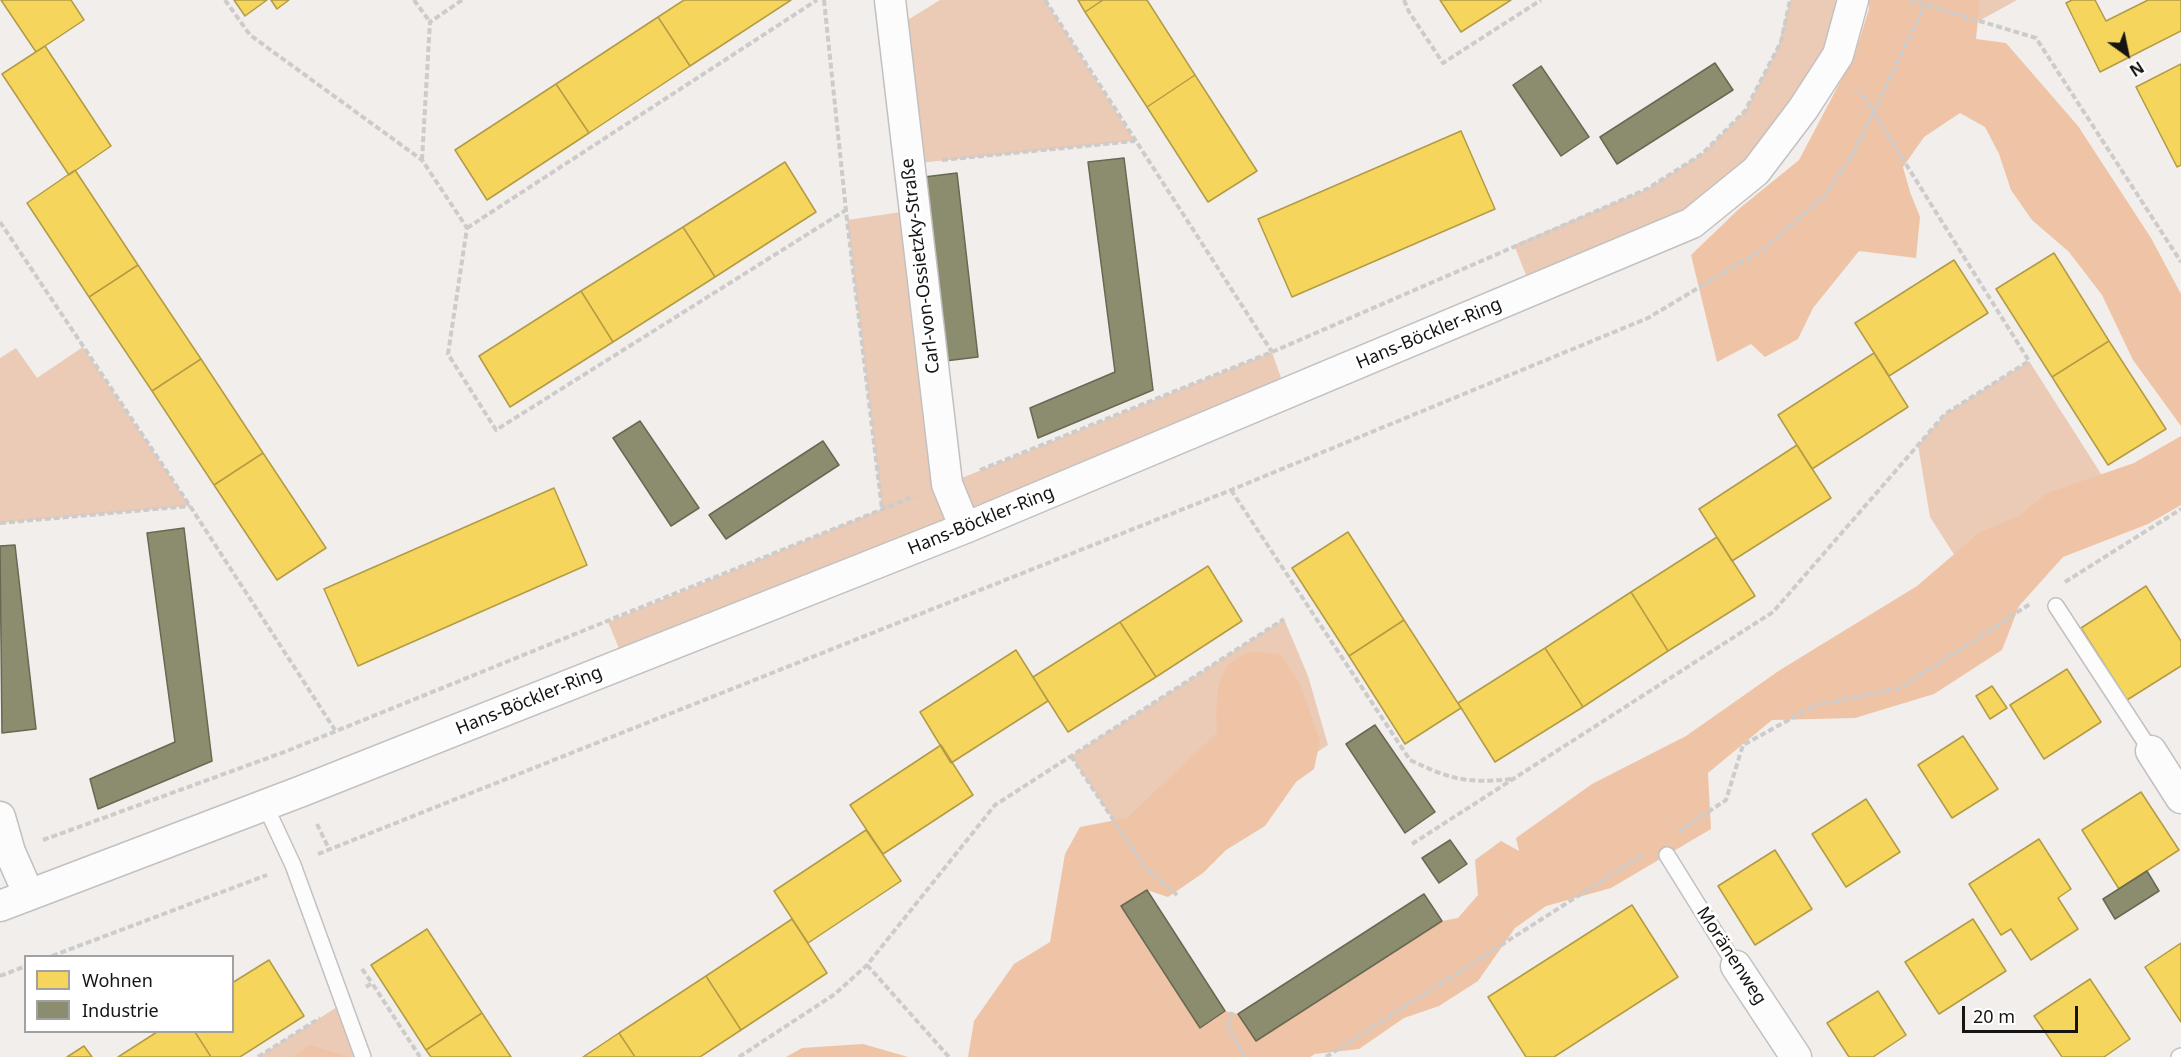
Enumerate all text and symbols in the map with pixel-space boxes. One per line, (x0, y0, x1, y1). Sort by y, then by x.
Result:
north arrow (2097, 24, 2157, 84)
text: N (2125, 56, 2148, 82)
street label: Carl-von-Ossietzky-Straße (897, 157, 945, 375)
street label: Hans-Böckler-Ring (1353, 294, 1505, 374)
street label: Hans-Böckler-Ring (905, 482, 1057, 560)
street label: Hans-Böckler-Ring (453, 662, 605, 740)
street label: Moränenweg (1691, 903, 1771, 1009)
legend (24, 955, 234, 1033)
text: Wohnen (82, 968, 153, 992)
scale bar (1965, 994, 2080, 1032)
text: Industrie (82, 998, 159, 1022)
text: 20 m (1973, 1004, 2015, 1028)

